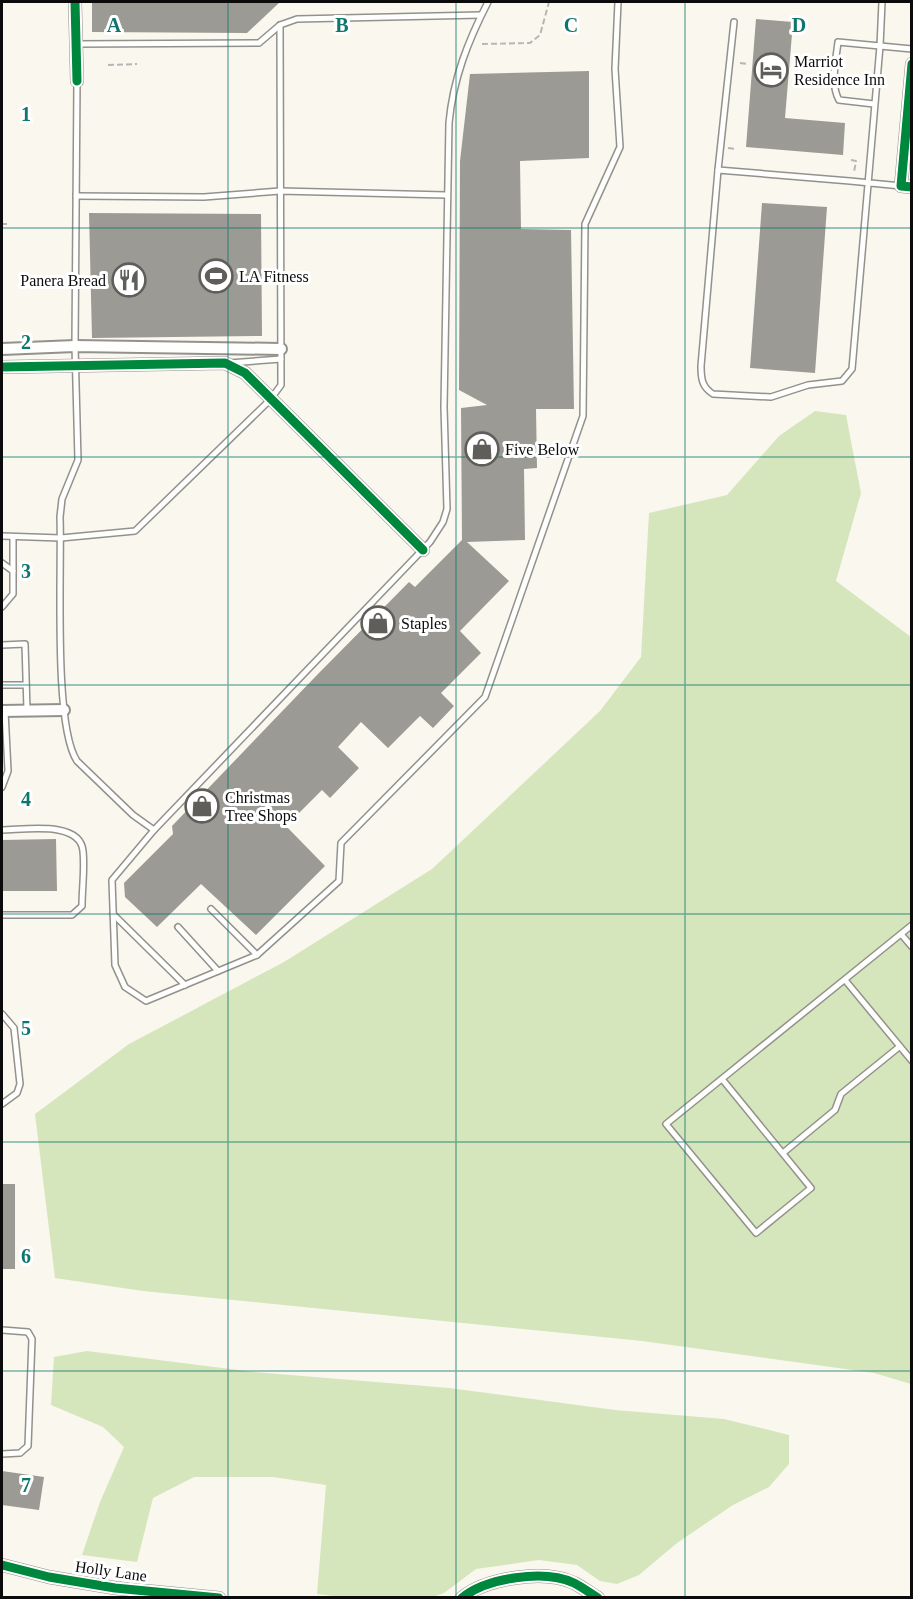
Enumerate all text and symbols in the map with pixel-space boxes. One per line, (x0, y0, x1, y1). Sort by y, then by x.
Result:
text: A (107, 14, 122, 36)
text: B (335, 14, 349, 36)
text: C (564, 14, 578, 36)
text: D (792, 14, 806, 36)
hotel icon: Marriot Residence Inn (753, 52, 789, 88)
place label: Marriot Residence Inn (794, 53, 885, 88)
text: 1 (21, 103, 31, 125)
sports icon: LA Fitness (198, 258, 234, 294)
restaurant icon: Panera Bread (111, 262, 147, 298)
place label: LA Fitness (239, 268, 309, 285)
place label: Panera Bread (20, 272, 106, 289)
text: 2 (21, 331, 31, 353)
shop icon: Five Below (464, 431, 500, 467)
place label: Five Below (505, 441, 580, 458)
text: 3 (21, 560, 31, 582)
shop icon: Staples (360, 605, 396, 641)
place label: Staples (401, 615, 447, 633)
text: 4 (21, 788, 31, 810)
shop icon: Christmas Tree Shops (184, 788, 220, 824)
place label: Christmas Tree Shops (225, 789, 297, 825)
text: 5 (21, 1017, 31, 1039)
text: 6 (21, 1245, 31, 1267)
text: 7 (21, 1474, 31, 1496)
street label: Holly Lane (74, 1558, 148, 1585)

